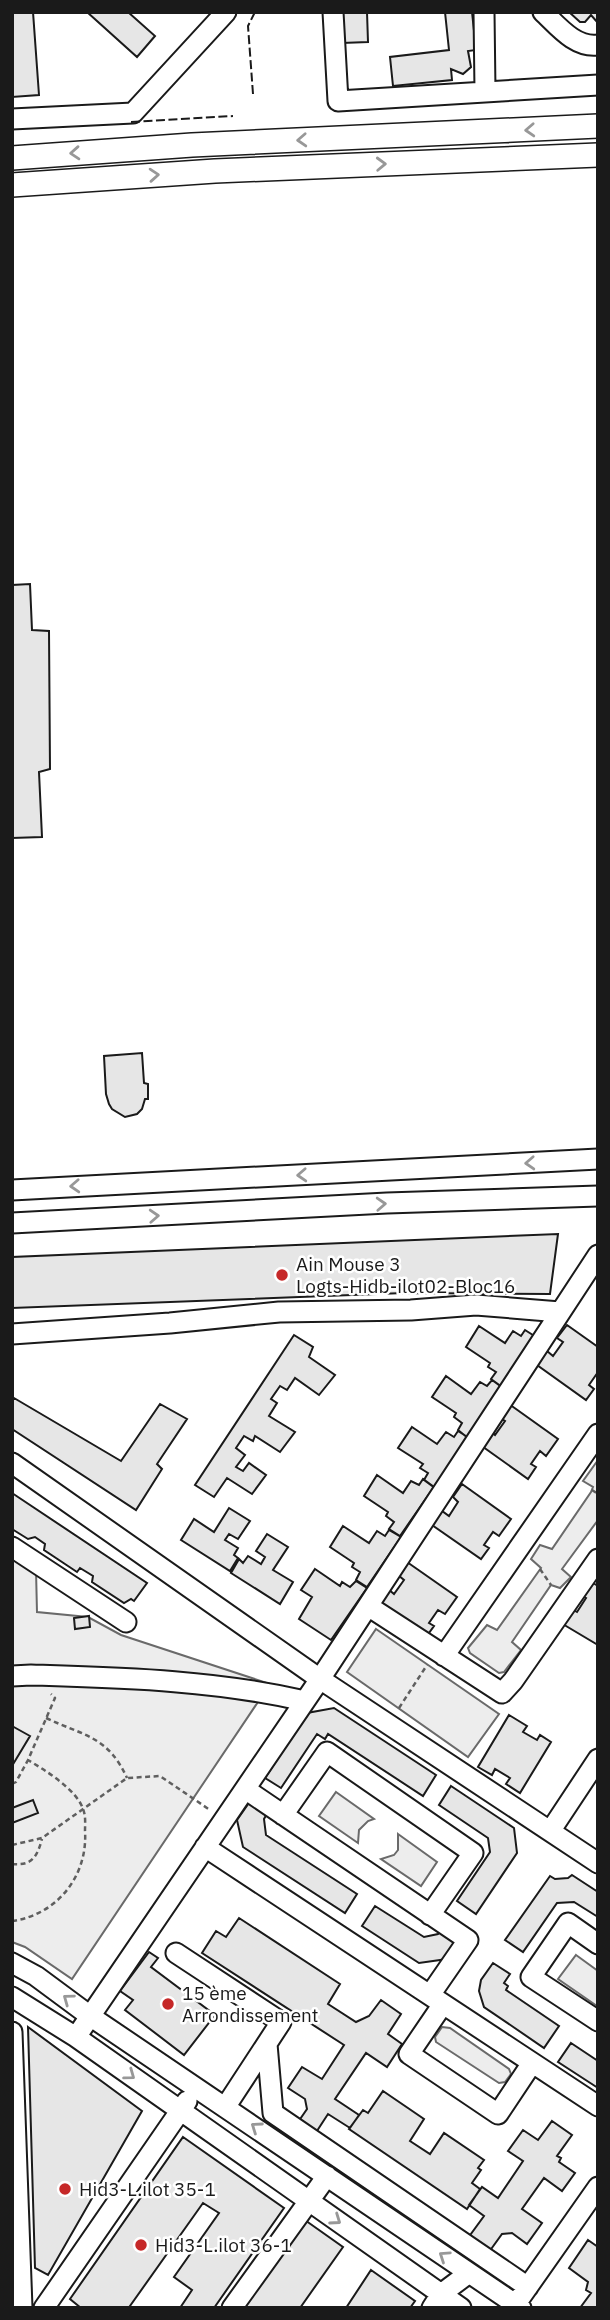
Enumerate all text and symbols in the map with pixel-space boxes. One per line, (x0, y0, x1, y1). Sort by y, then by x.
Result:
one-way arrow (524, 122, 535, 137)
one-way arrow (297, 132, 308, 147)
one-way arrow (69, 145, 80, 160)
one-way arrow (376, 157, 387, 172)
one-way arrow (148, 168, 159, 183)
one-way arrow (524, 1155, 535, 1170)
one-way arrow (297, 1167, 308, 1182)
one-way arrow (69, 1179, 80, 1194)
one-way arrow (376, 1196, 387, 1211)
one-way arrow (149, 1208, 160, 1223)
place label: Ain Mouse 3 Logts-Hidb-ilot02-Bloc16 (296, 1252, 516, 1298)
marker: Ain Mouse 3 Logts-Hidb-ilot02-Bloc16 (274, 1267, 290, 1283)
place label: 15 ème Arrondissement (182, 1981, 319, 2027)
one-way arrow (63, 1995, 76, 2008)
marker: 15 ème Arrondissement (160, 1996, 176, 2012)
one-way arrow (122, 2067, 135, 2080)
one-way arrow (251, 2122, 264, 2135)
place label: Hid3-L.ilot 35-1 (79, 2177, 216, 2201)
marker: Hid3-L.ilot 35-1 (57, 2181, 73, 2197)
one-way arrow (328, 2212, 341, 2224)
place label: Hid3-L.ilot 36-1 (155, 2233, 292, 2257)
marker: Hid3-L.ilot 36-1 (133, 2237, 149, 2253)
one-way arrow (439, 2251, 452, 2264)

